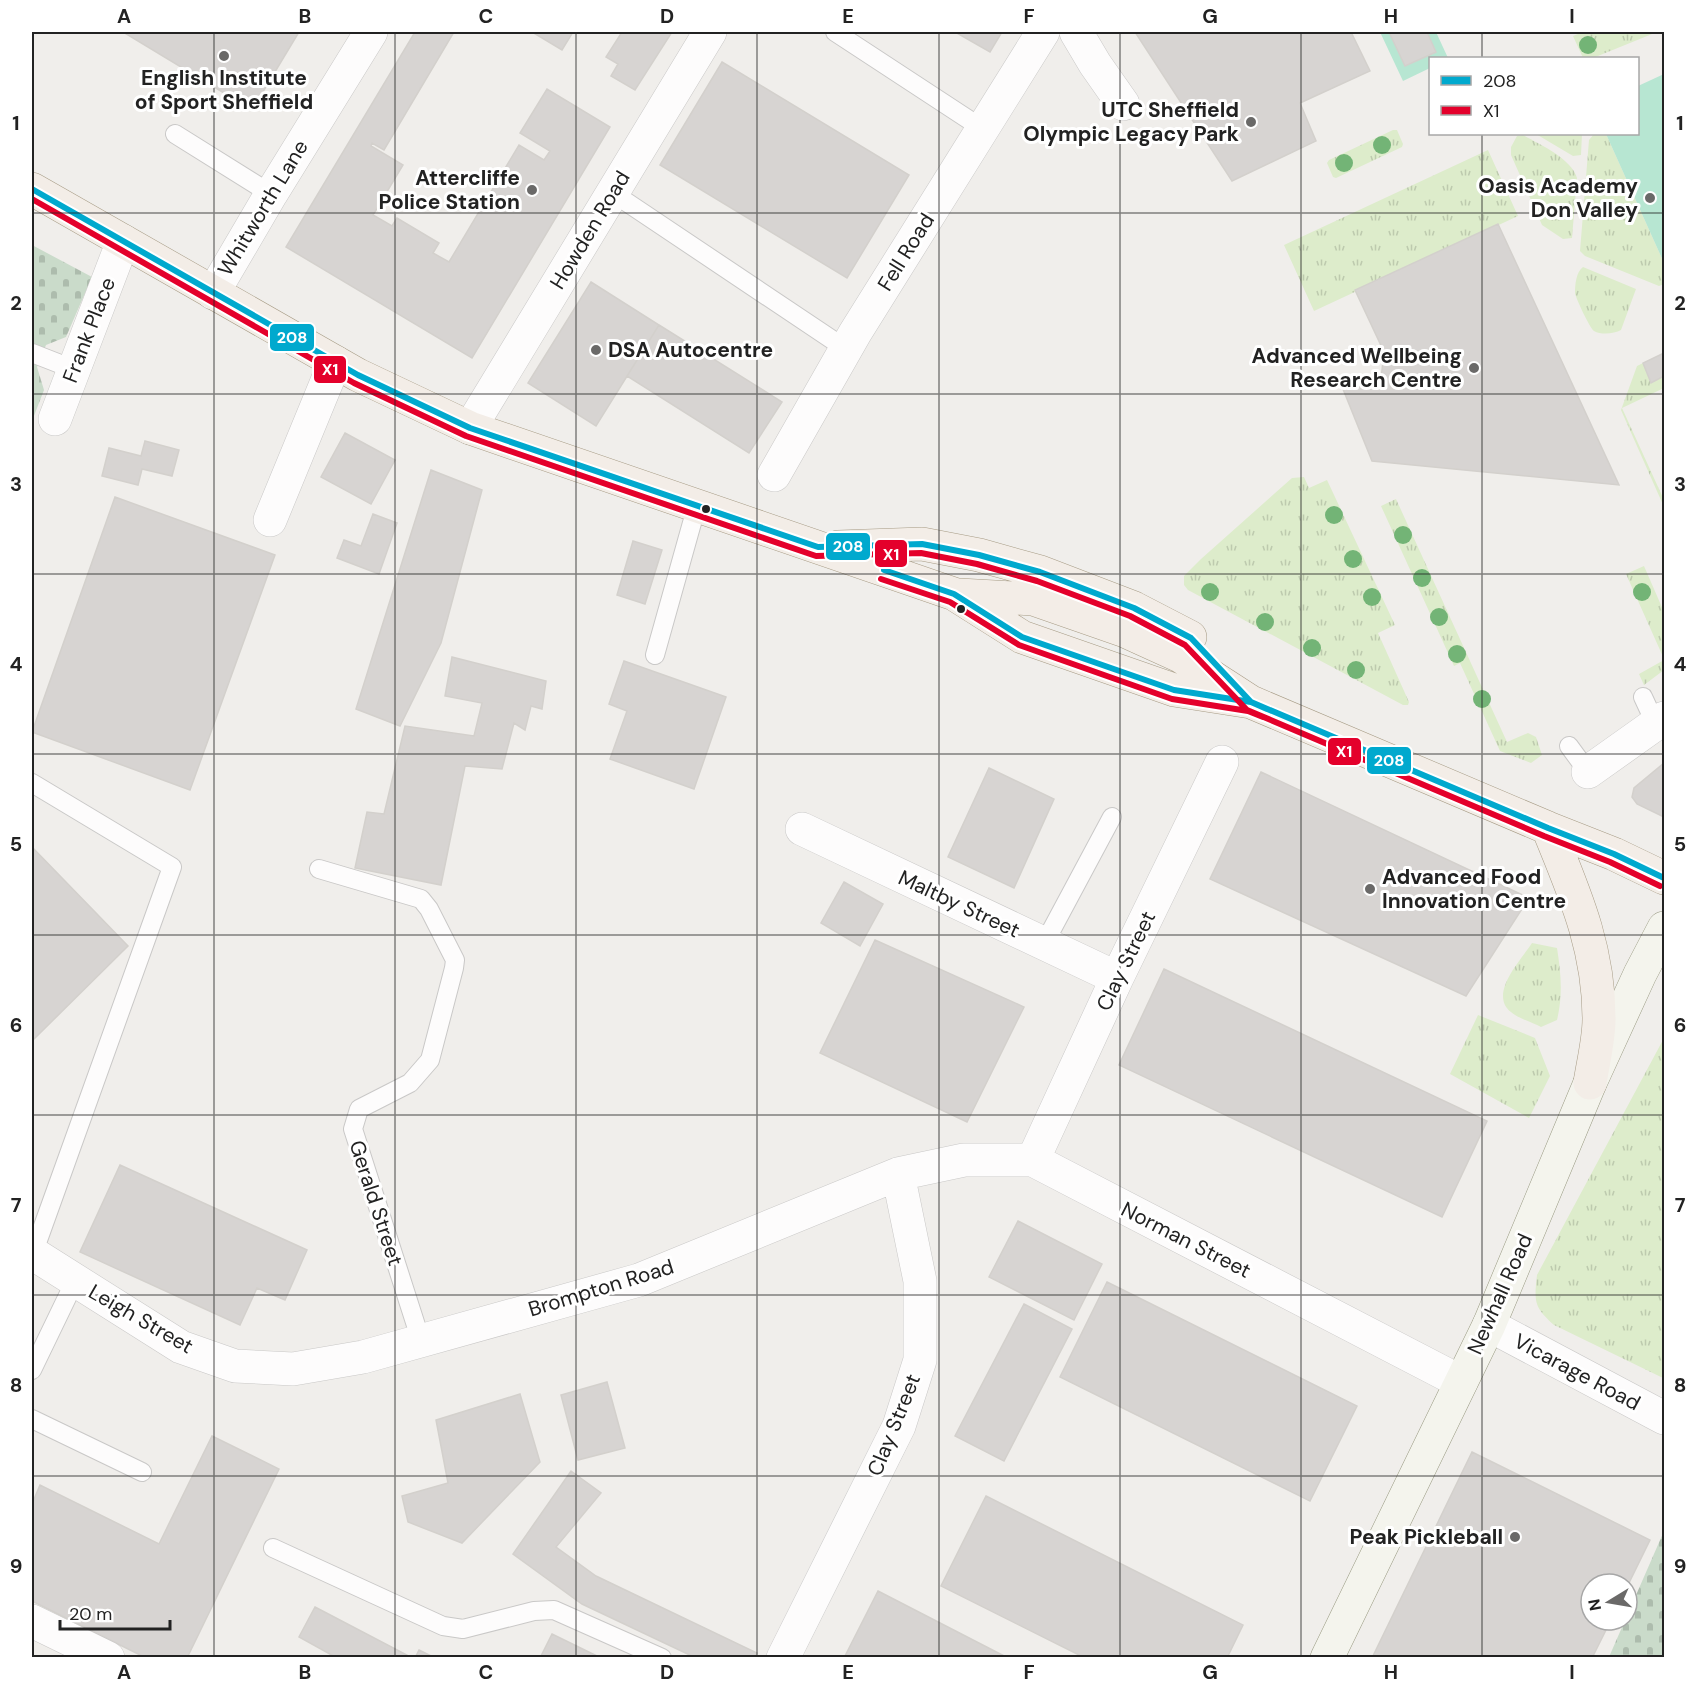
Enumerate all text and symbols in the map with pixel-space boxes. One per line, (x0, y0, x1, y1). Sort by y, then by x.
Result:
text: A (117, 3, 131, 29)
text: B (299, 3, 311, 29)
text: C (479, 3, 493, 29)
text: D (660, 3, 674, 29)
text: E (842, 3, 854, 29)
text: F (1023, 3, 1035, 29)
text: G (1202, 3, 1218, 29)
text: H (1384, 3, 1398, 29)
text: I (1569, 3, 1575, 29)
marker: English Institute of Sport Sheffield (217, 49, 231, 63)
legend (1429, 57, 1639, 135)
place label: English Institute of Sport Sheffield (135, 64, 313, 116)
text: 208 (1483, 69, 1516, 93)
place label: UTC Sheffield Olympic Legacy Park (1023, 96, 1239, 148)
text: X1 (1483, 99, 1499, 123)
text: 1 (12, 110, 20, 136)
text: 1 (1676, 110, 1684, 136)
marker: UTC Sheffield Olympic Legacy Park (1244, 115, 1258, 129)
street label: Whitworth Lane (211, 135, 315, 281)
place label: Attercliffe Police Station (379, 164, 520, 216)
street label: Howden Road (544, 166, 636, 294)
place label: Oasis Academy Don Valley (1478, 172, 1638, 224)
marker: Attercliffe Police Station (525, 183, 539, 197)
marker: Oasis Academy Don Valley (1643, 191, 1657, 205)
street label: Fell Road (871, 208, 941, 296)
street label: Frank Place (56, 273, 122, 387)
text: 2 (10, 290, 22, 316)
text: 2 (1674, 290, 1686, 316)
line badge: 208 (269, 323, 315, 352)
text: 208 (277, 327, 307, 348)
place label: DSA Autocentre (608, 336, 773, 364)
place label: Advanced Wellbeing Research Centre (1252, 342, 1462, 394)
marker: DSA Autocentre (589, 343, 603, 357)
line badge: X1 (313, 355, 347, 384)
text: X1 (322, 359, 338, 380)
marker: Advanced Wellbeing Research Centre (1467, 361, 1481, 375)
text: 3 (10, 471, 22, 497)
text: 3 (1674, 471, 1686, 497)
unlabelled marker (700, 503, 712, 515)
line badge: 208 (825, 532, 871, 561)
text: 208 (833, 536, 863, 557)
line badge: X1 (874, 539, 908, 568)
text: X1 (883, 544, 899, 565)
unlabelled marker (955, 603, 967, 615)
text: 4 (10, 651, 23, 677)
text: 4 (1674, 651, 1687, 677)
line badge: X1 (1327, 737, 1362, 766)
text: X1 (1336, 741, 1352, 762)
line badge: 208 (1366, 746, 1412, 775)
text: 208 (1374, 750, 1404, 771)
text: 5 (10, 831, 22, 857)
text: 5 (1674, 831, 1686, 857)
place label: Advanced Food Innovation Centre (1382, 863, 1566, 915)
street label: Maltby Street (894, 864, 1024, 944)
marker: Advanced Food Innovation Centre (1363, 882, 1377, 896)
street label: Clay Street (1090, 906, 1162, 1016)
text: 6 (10, 1012, 22, 1038)
text: 6 (1674, 1012, 1686, 1038)
street label: Gerald Street (343, 1137, 409, 1269)
text: 7 (11, 1192, 22, 1218)
text: 7 (1675, 1192, 1686, 1218)
street label: Norman Street (1116, 1195, 1256, 1285)
street label: Newhall Road (1461, 1229, 1539, 1359)
street label: Brompton Road (525, 1253, 677, 1323)
street label: Leigh Street (84, 1278, 198, 1360)
street label: Vicarage Road (1509, 1327, 1645, 1417)
street label: Clay Street (861, 1370, 927, 1480)
text: 8 (10, 1372, 22, 1398)
text: 8 (1674, 1372, 1686, 1398)
place label: Peak Pickleball (1350, 1523, 1503, 1551)
marker: Peak Pickleball (1508, 1530, 1522, 1544)
text: 9 (10, 1553, 22, 1579)
text: 9 (1674, 1553, 1686, 1579)
north arrow (1579, 1572, 1639, 1632)
scale bar (60, 1593, 170, 1631)
text: N (1583, 1597, 1606, 1612)
text: 20 m (69, 1602, 112, 1626)
text: A (117, 1659, 131, 1685)
text: B (299, 1659, 311, 1685)
text: C (479, 1659, 493, 1685)
text: D (660, 1659, 674, 1685)
text: E (842, 1659, 854, 1685)
text: F (1023, 1659, 1035, 1685)
text: G (1202, 1659, 1218, 1685)
text: H (1384, 1659, 1398, 1685)
text: I (1569, 1659, 1575, 1685)

